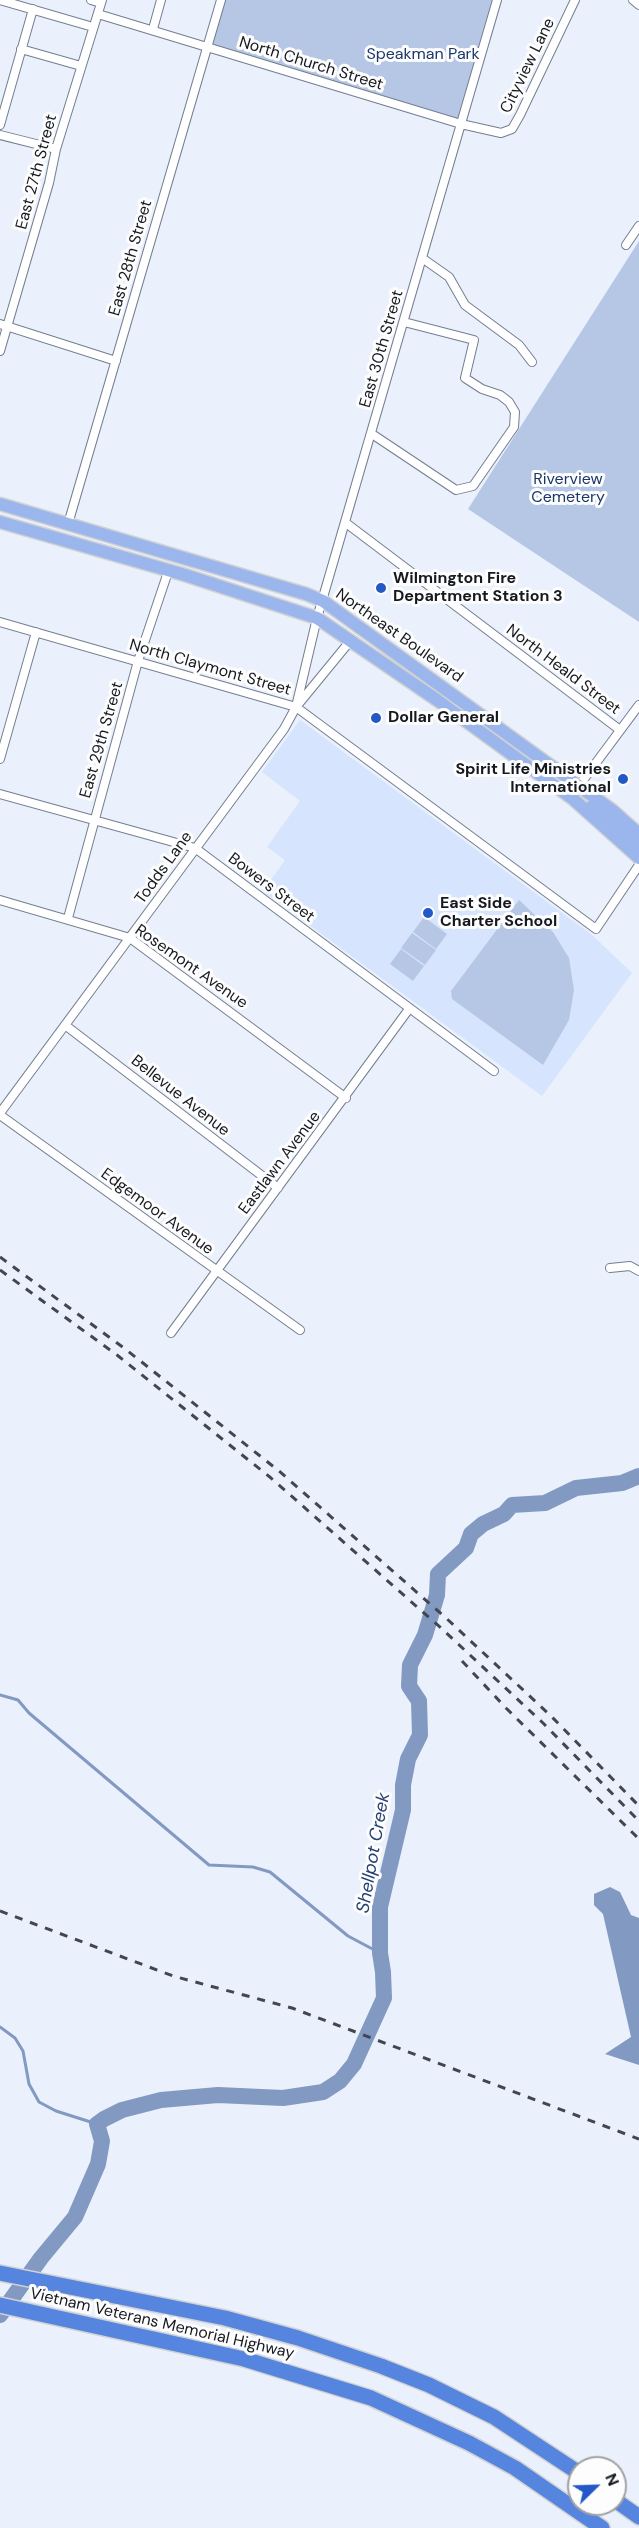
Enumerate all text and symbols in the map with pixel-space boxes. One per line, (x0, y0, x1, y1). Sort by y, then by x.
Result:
street label: Cityview Lane (497, 15, 559, 117)
street label: North Church Street (237, 33, 385, 95)
park label: Speakman Park (366, 45, 480, 65)
street label: East 27th Street (12, 112, 62, 232)
street label: East 28th Street (105, 198, 157, 318)
street label: East 30th Street (356, 288, 408, 410)
park label: Riverview Cemetery (531, 470, 605, 508)
place label: Wilmington Fire Department Station 3 (393, 569, 563, 607)
marker: Wilmington Fire Department Station 3 (374, 581, 388, 595)
street label: Northeast Boulevard (332, 585, 466, 687)
street label: North Heald Street (502, 621, 624, 719)
street label: North Claymont Street (127, 636, 293, 700)
street label: East 29th Street (76, 680, 128, 800)
place label: Dollar General (388, 708, 499, 728)
marker: Dollar General (369, 711, 383, 725)
place label: Spirit Life Ministries International (455, 760, 611, 798)
marker: Spirit Life Ministries International (616, 772, 630, 786)
street label: Todds Lane (131, 828, 197, 908)
street label: Bowers Street (224, 849, 318, 927)
place label: East Side Charter School (440, 894, 557, 932)
marker: East Side Charter School (421, 906, 435, 920)
street label: Rosemont Avenue (131, 921, 251, 1013)
street label: Bellevue Avenue (127, 1052, 233, 1140)
street label: Eastlawn Avenue (235, 1108, 325, 1218)
street label: Edgemoor Avenue (97, 1165, 217, 1259)
water label: Shellpot Creek (353, 1791, 395, 1915)
street label: Vietnam Veterans Memorial Highway (28, 2284, 296, 2364)
north arrow (567, 2456, 627, 2516)
text: N (600, 2470, 624, 2489)

